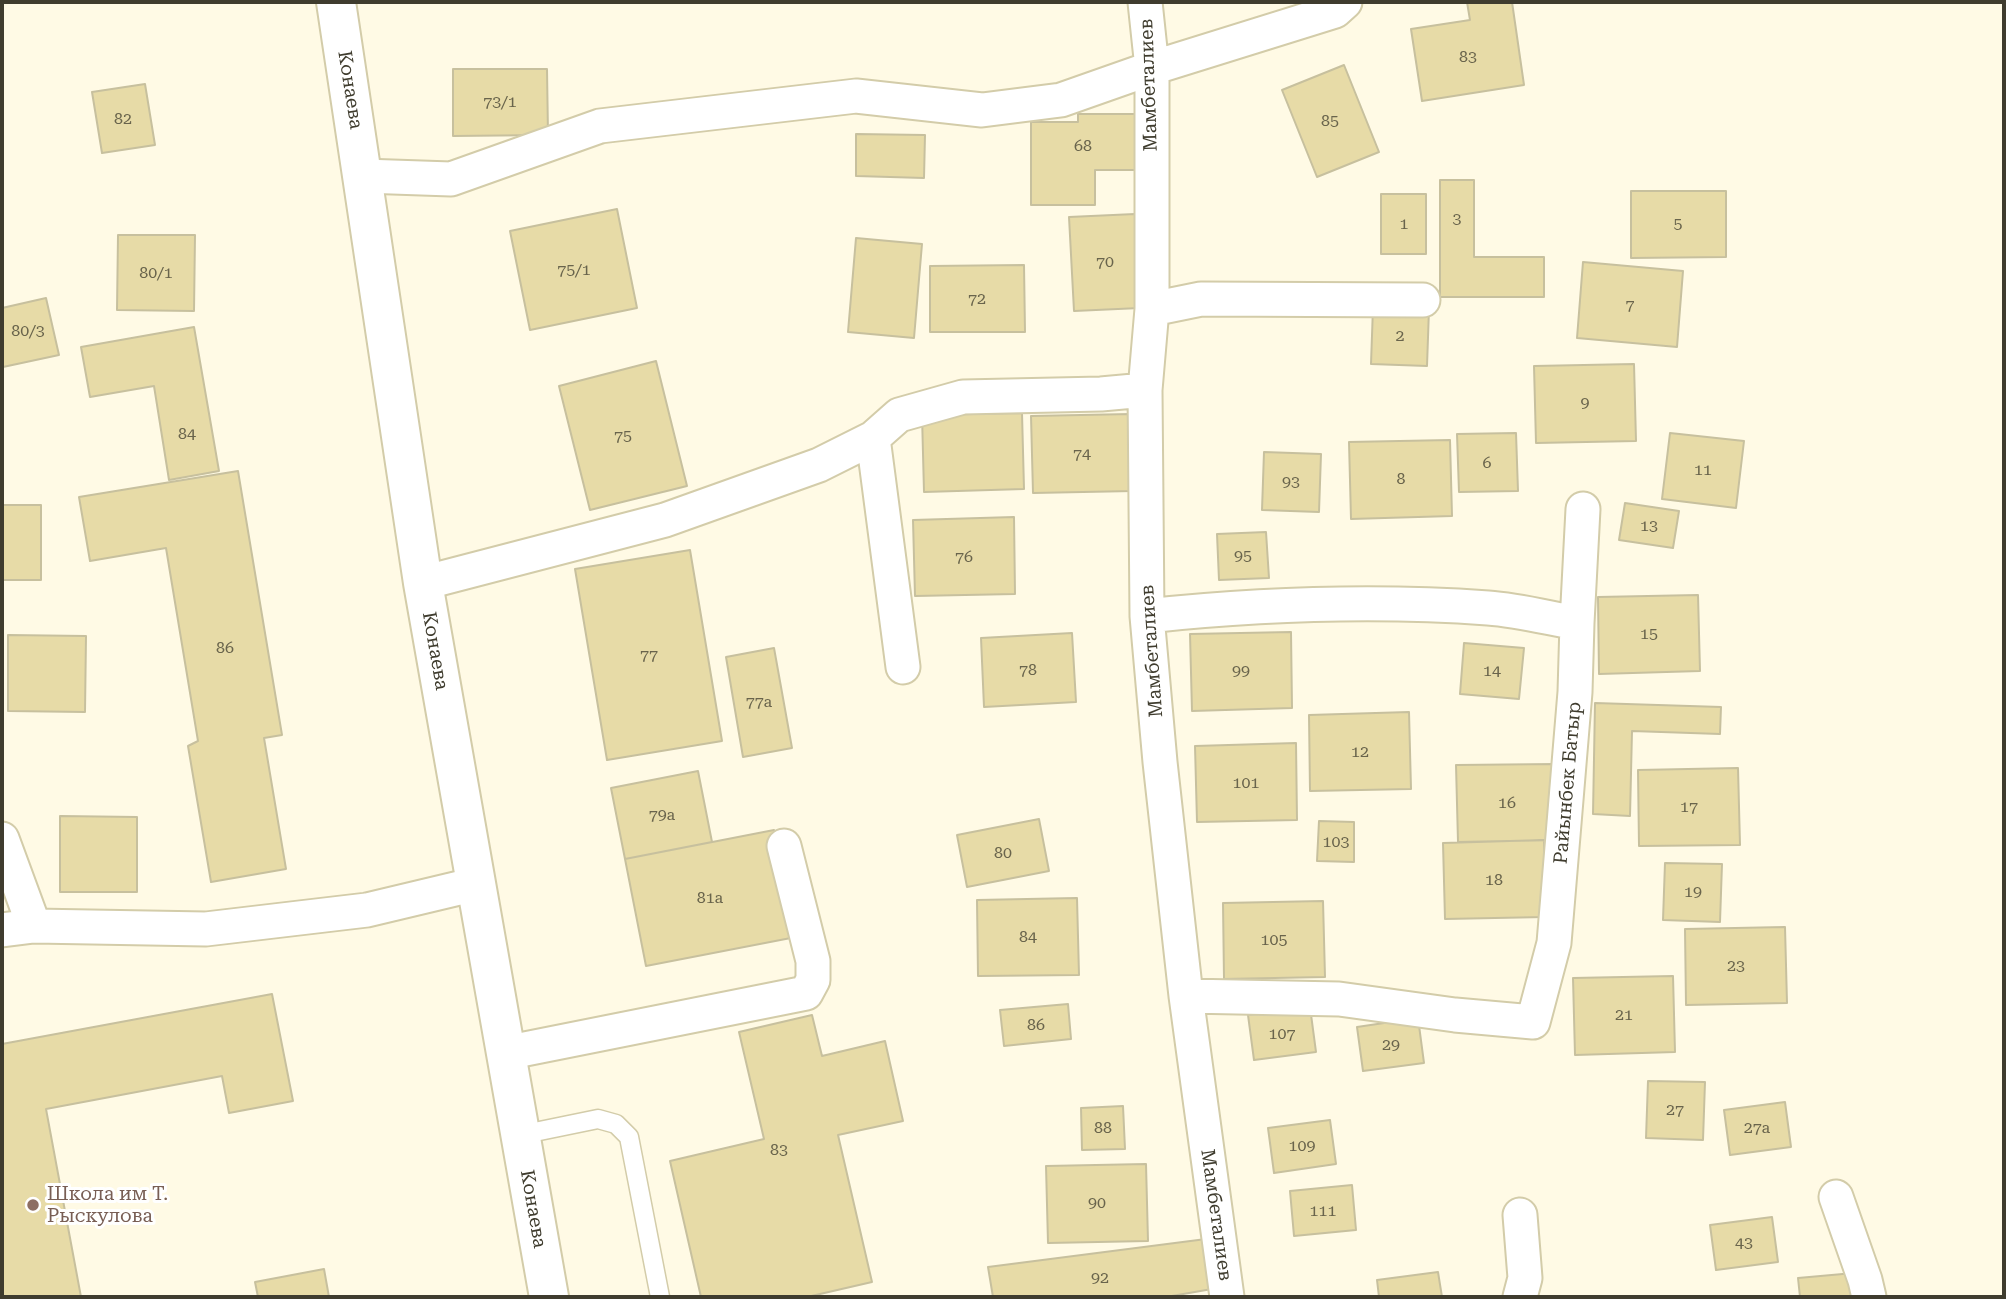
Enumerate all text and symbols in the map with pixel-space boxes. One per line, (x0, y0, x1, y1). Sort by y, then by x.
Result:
street label: Мамбеталиев (1135, 18, 1163, 152)
house number: 83 (1459, 47, 1477, 67)
street label: Конаева (333, 49, 367, 131)
house number: 73/1 (483, 92, 517, 112)
house number: 82 (114, 109, 132, 129)
house number: 85 (1321, 111, 1339, 131)
house number: 68 (1074, 136, 1092, 156)
house number: 3 (1453, 209, 1461, 229)
house number: 1 (1400, 214, 1408, 234)
house number: 5 (1674, 214, 1682, 234)
house number: 70 (1096, 252, 1114, 272)
house number: 75/1 (557, 260, 591, 280)
house number: 80/1 (139, 263, 173, 283)
house number: 72 (968, 289, 986, 309)
house number: 7 (1626, 295, 1634, 315)
house number: 80/3 (11, 321, 45, 341)
house number: 2 (1396, 326, 1404, 346)
house number: 9 (1581, 393, 1589, 413)
house number: 84 (178, 424, 196, 444)
house number: 75 (614, 426, 632, 446)
house number: 74 (1073, 444, 1091, 464)
house number: 6 (1483, 453, 1491, 473)
house number: 11 (1694, 460, 1712, 480)
house number: 8 (1397, 469, 1405, 489)
house number: 93 (1282, 472, 1300, 492)
house number: 13 (1640, 516, 1658, 536)
house number: 95 (1234, 546, 1252, 566)
house number: 76 (955, 547, 973, 567)
street label: Мамбеталиев (1136, 584, 1168, 718)
street label: Конаева (417, 610, 453, 692)
house number: 15 (1640, 624, 1658, 644)
house number: 86 (216, 638, 234, 658)
house number: 77 (640, 645, 658, 665)
house number: 78 (1019, 660, 1037, 680)
house number: 99 (1232, 661, 1250, 681)
house number: 14 (1483, 661, 1501, 681)
house number: 77а (746, 692, 772, 712)
street label: Райынбек Батыр (1550, 701, 1586, 865)
house number: 12 (1351, 742, 1369, 762)
house number: 101 (1233, 773, 1259, 793)
house number: 16 (1498, 793, 1516, 813)
house number: 17 (1680, 797, 1698, 817)
house number: 79а (649, 805, 675, 825)
house number: 103 (1323, 832, 1349, 852)
house number: 80 (994, 843, 1012, 863)
house number: 18 (1485, 870, 1503, 890)
house number: 19 (1684, 882, 1702, 902)
house number: 81а (697, 888, 723, 908)
house number: 84 (1019, 927, 1037, 947)
house number: 105 (1261, 930, 1287, 950)
house number: 23 (1727, 956, 1745, 976)
house number: 21 (1615, 1005, 1633, 1025)
house number: 86 (1027, 1015, 1045, 1035)
house number: 107 (1269, 1024, 1295, 1044)
house number: 29 (1382, 1035, 1400, 1055)
house number: 27 (1666, 1100, 1684, 1120)
house number: 88 (1094, 1118, 1112, 1138)
house number: 27а (1744, 1118, 1770, 1138)
house number: 109 (1289, 1136, 1315, 1156)
house number: 83 (770, 1140, 788, 1160)
street label: Мамбеталиев (1195, 1148, 1237, 1282)
street label: Конаева (515, 1168, 551, 1250)
place label: Школа им Т. Рыскулова (47, 1183, 168, 1227)
house number: 90 (1088, 1193, 1106, 1213)
marker: Школа им Т. Рыскулова (25, 1197, 41, 1213)
house number: 111 (1310, 1201, 1336, 1221)
house number: 43 (1735, 1233, 1753, 1253)
house number: 92 (1091, 1268, 1109, 1288)

